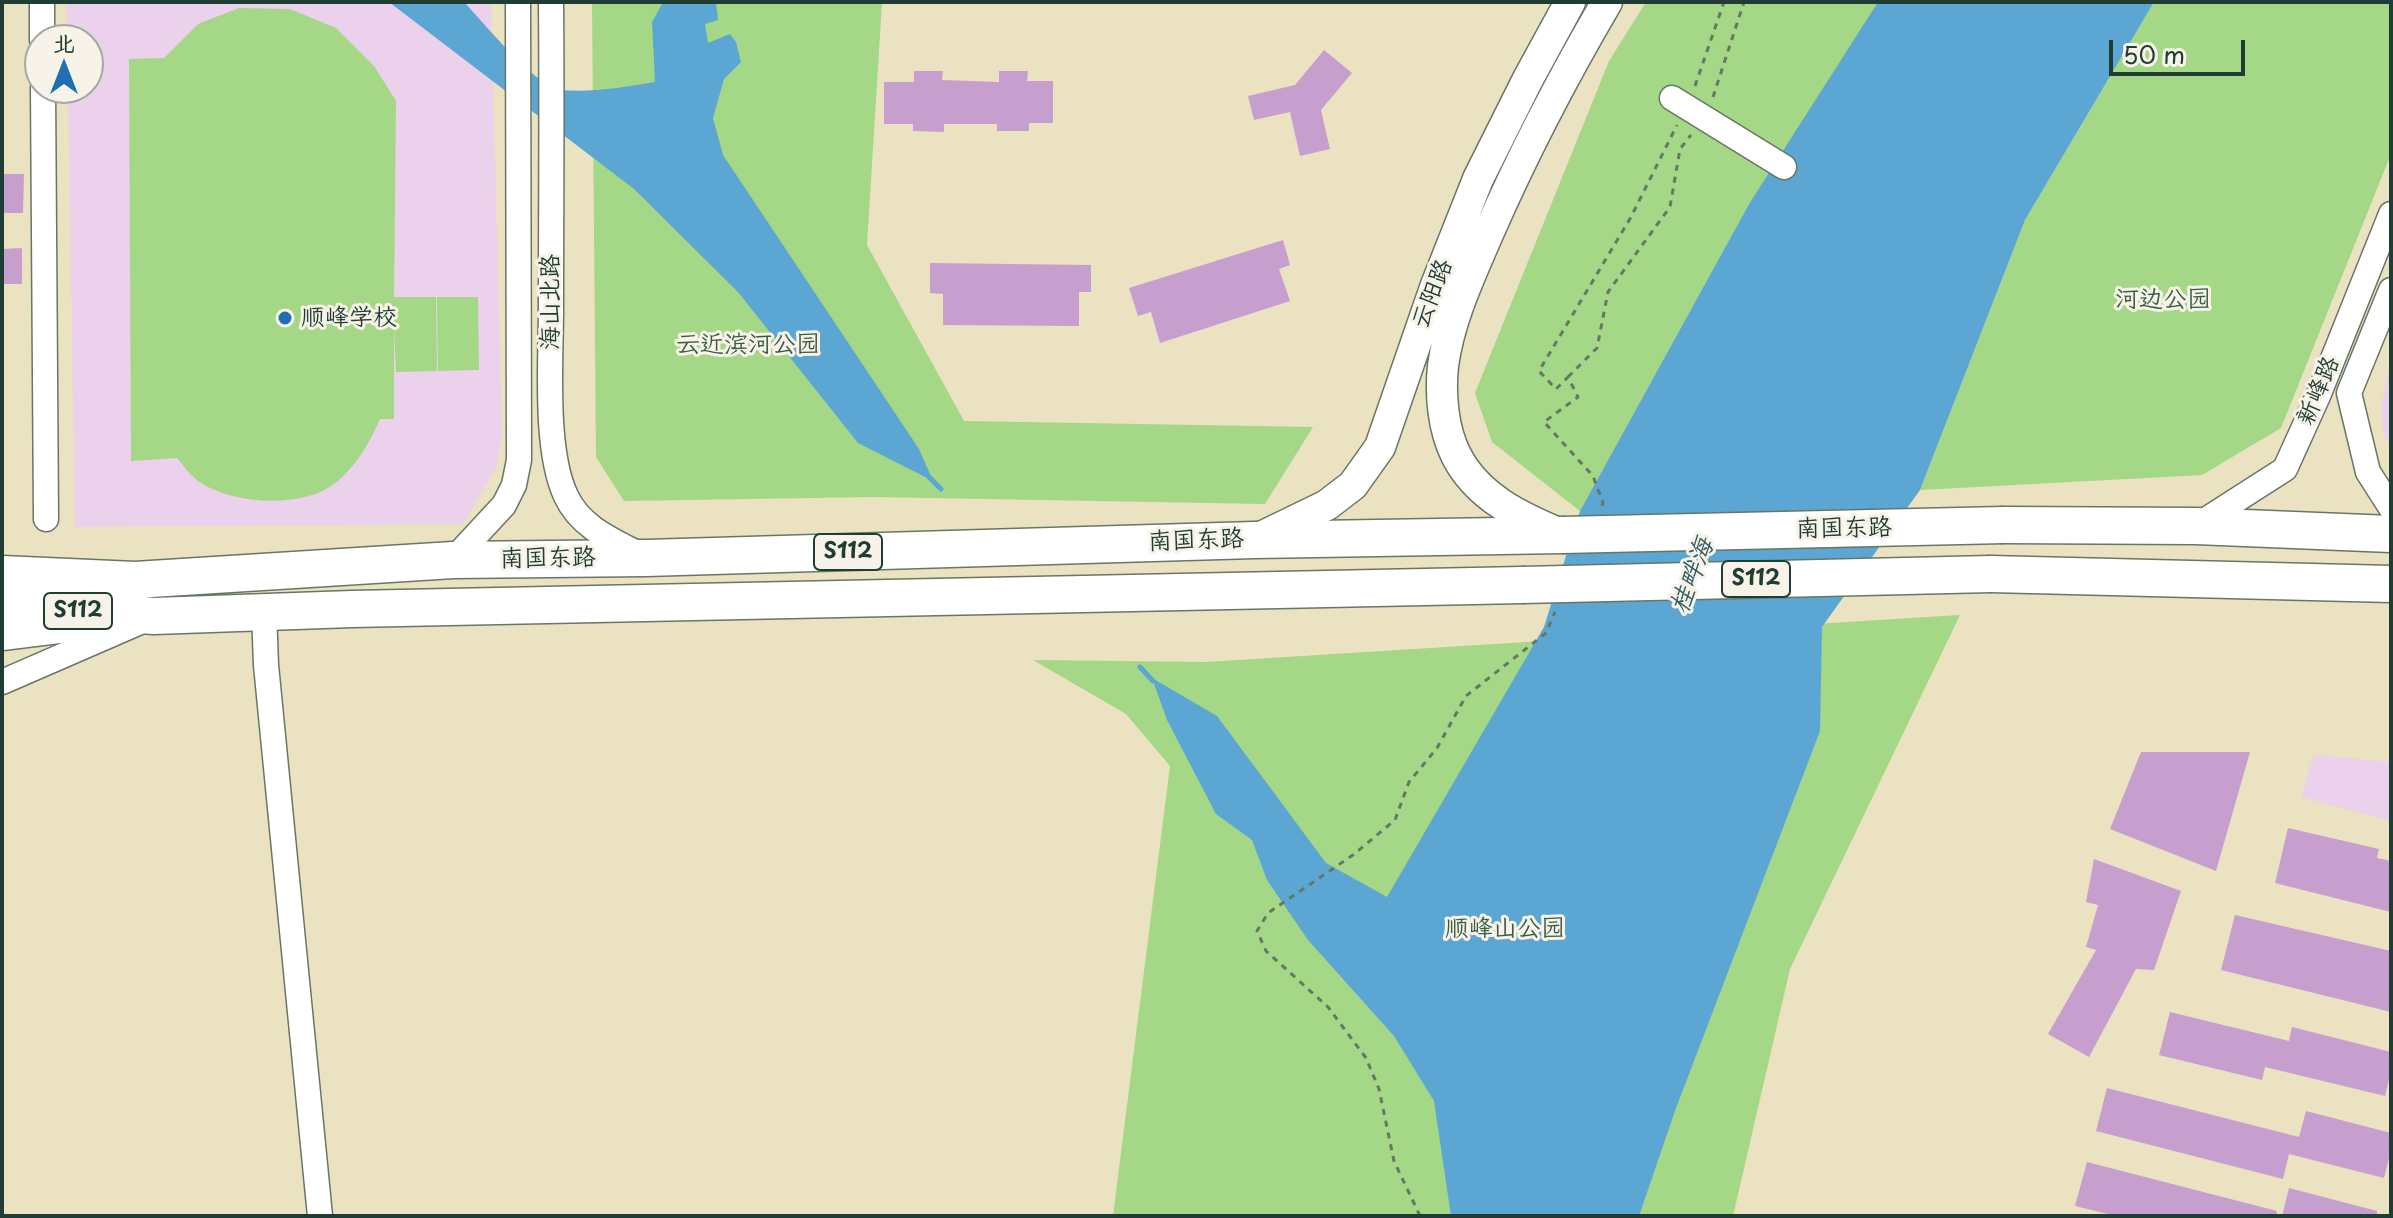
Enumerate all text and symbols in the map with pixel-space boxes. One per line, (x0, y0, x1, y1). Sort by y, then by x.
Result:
north arrow (24, 24, 104, 104)
scale bar (2113, 24, 2249, 74)
text: 北 (53, 25, 75, 58)
text: 50 m (2123, 36, 2185, 72)
street label: 海山北路 (537, 254, 565, 350)
street label: 云阳路 (1407, 255, 1459, 333)
park label: 河边公园 (2115, 286, 2211, 314)
place label: 顺峰学校 (301, 304, 397, 332)
marker: 顺峰学校 (276, 309, 294, 327)
park label: 云近滨河公园 (676, 331, 820, 359)
street label: 新峰路 (2292, 352, 2346, 430)
street label: 南国东路 (1796, 514, 1892, 544)
street label: 南国东路 (1148, 525, 1244, 557)
road number: S112 (814, 534, 882, 570)
water label: 桂畔海 (1664, 534, 1722, 618)
street label: 南国东路 (500, 544, 596, 574)
road number: S112 (1722, 561, 1790, 597)
road number: S112 (44, 593, 112, 629)
park label: 顺峰山公园 (1445, 915, 1565, 943)

